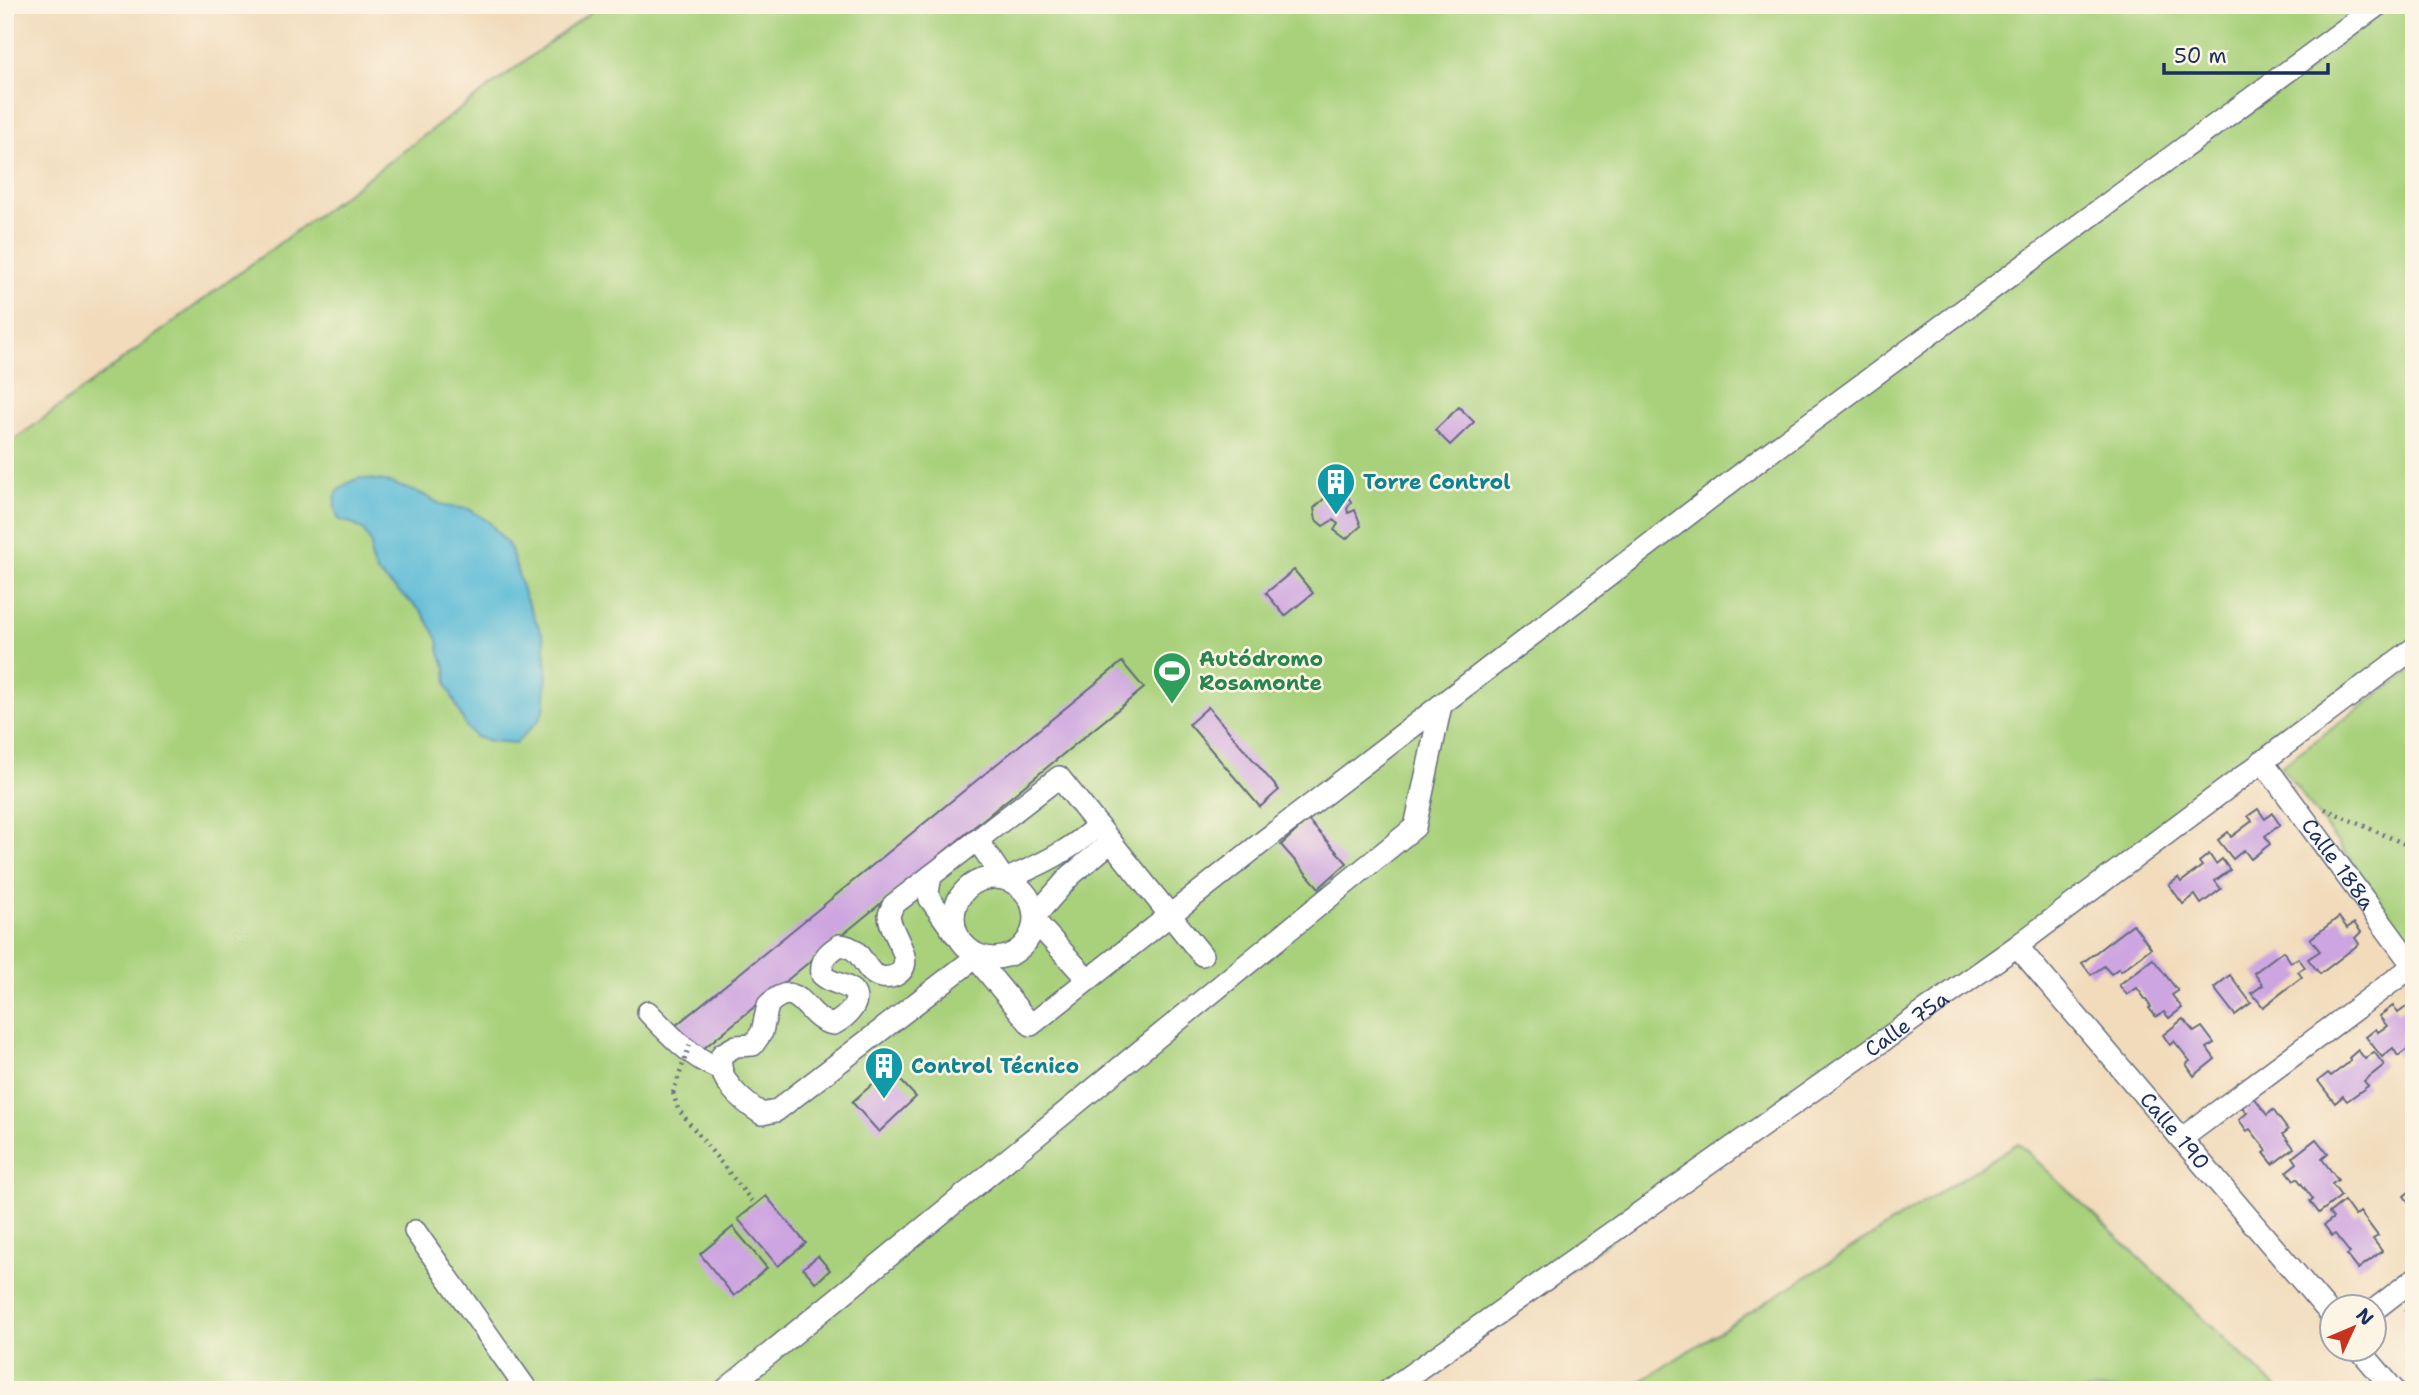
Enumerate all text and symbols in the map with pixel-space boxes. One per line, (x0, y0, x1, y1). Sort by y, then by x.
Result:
scale bar (2164, 32, 2328, 76)
text: 50 m (2174, 42, 2227, 70)
building icon: Torre Control (1315, 461, 1357, 516)
place label: Torre Control (1363, 468, 1510, 496)
place label: Autódromo Rosamonte (1199, 645, 1323, 697)
sports icon: Autódromo Rosamonte (1151, 650, 1193, 705)
street label: Calle 188a (2295, 813, 2381, 915)
street label: Calle 75a (1859, 985, 1954, 1063)
building icon: Control Técnico (863, 1045, 905, 1100)
place label: Control Técnico (911, 1052, 1079, 1080)
street label: Calle 190 (2133, 1086, 2216, 1176)
north arrow (2318, 1294, 2388, 1364)
text: N (2351, 1302, 2379, 1331)

